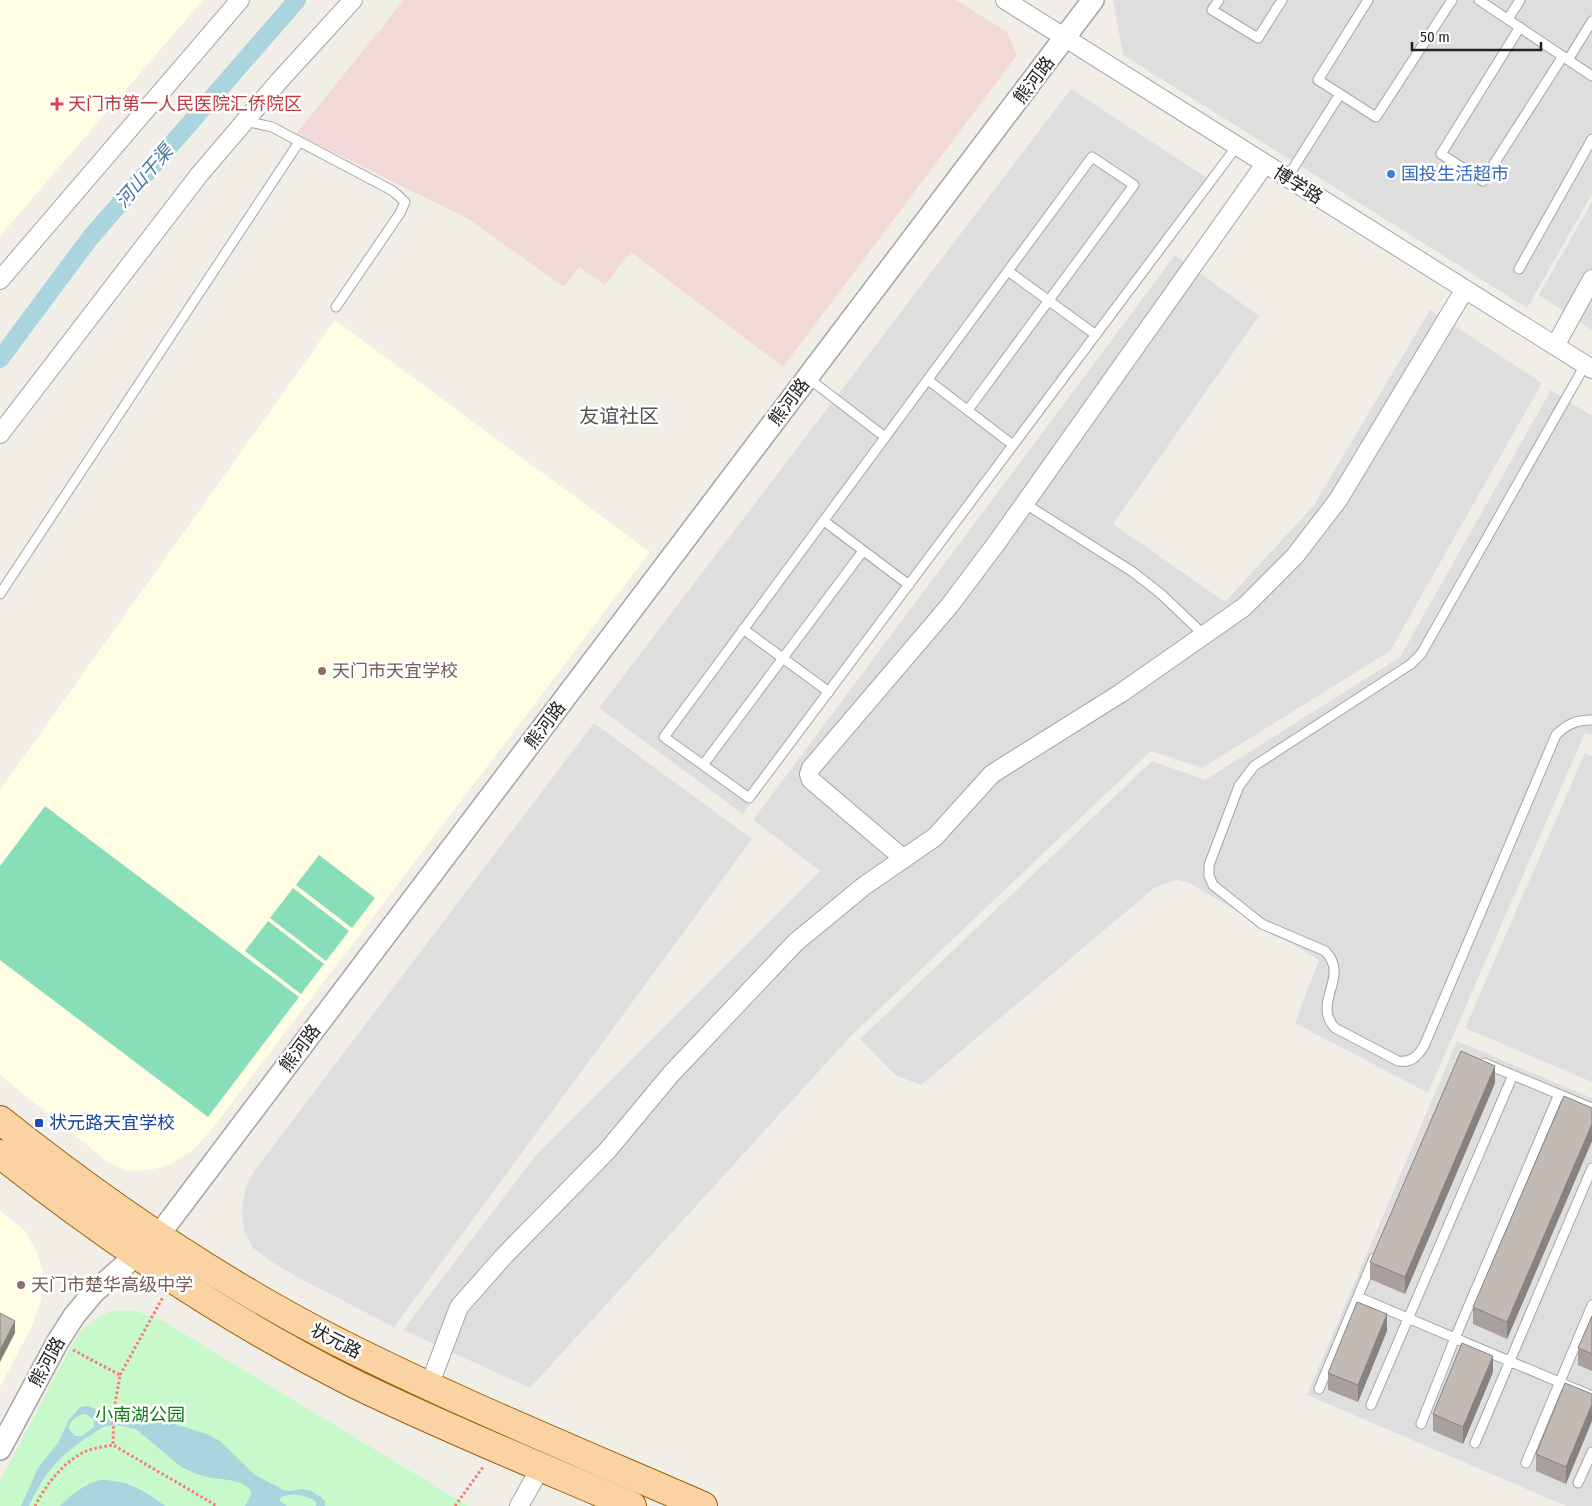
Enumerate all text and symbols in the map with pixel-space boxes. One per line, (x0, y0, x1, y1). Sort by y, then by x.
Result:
scale bar (1412, 20, 1541, 52)
text: 50 m (1420, 28, 1450, 46)
street label: 熊河路 (1009, 52, 1059, 108)
place label: 天门市第一人民医院汇侨院区 (68, 93, 302, 115)
marker: 天门市第一人民医院汇侨院区 (50, 97, 64, 111)
water label: 河山干渠 (110, 138, 180, 212)
street label: 博学路 (1269, 161, 1327, 209)
place label: 国投生活超市 (1401, 163, 1509, 185)
marker: 国投生活超市 (1385, 168, 1397, 180)
street label: 熊河路 (764, 374, 814, 430)
district label: 友谊社区 (579, 404, 659, 428)
place label: 天门市天宜学校 (332, 660, 458, 682)
marker: 天门市天宜学校 (316, 665, 328, 677)
street label: 熊河路 (520, 697, 570, 753)
street label: 熊河路 (275, 1020, 325, 1076)
place label: 状元路天宜学校 (49, 1112, 175, 1134)
marker: 状元路天宜学校 (33, 1117, 45, 1129)
place label: 天门市楚华高级中学 (31, 1274, 193, 1296)
marker: 天门市楚华高级中学 (15, 1279, 27, 1291)
street label: 状元路 (307, 1319, 365, 1363)
street label: 熊河路 (24, 1333, 70, 1391)
park label: 小南湖公园 (95, 1404, 185, 1426)

